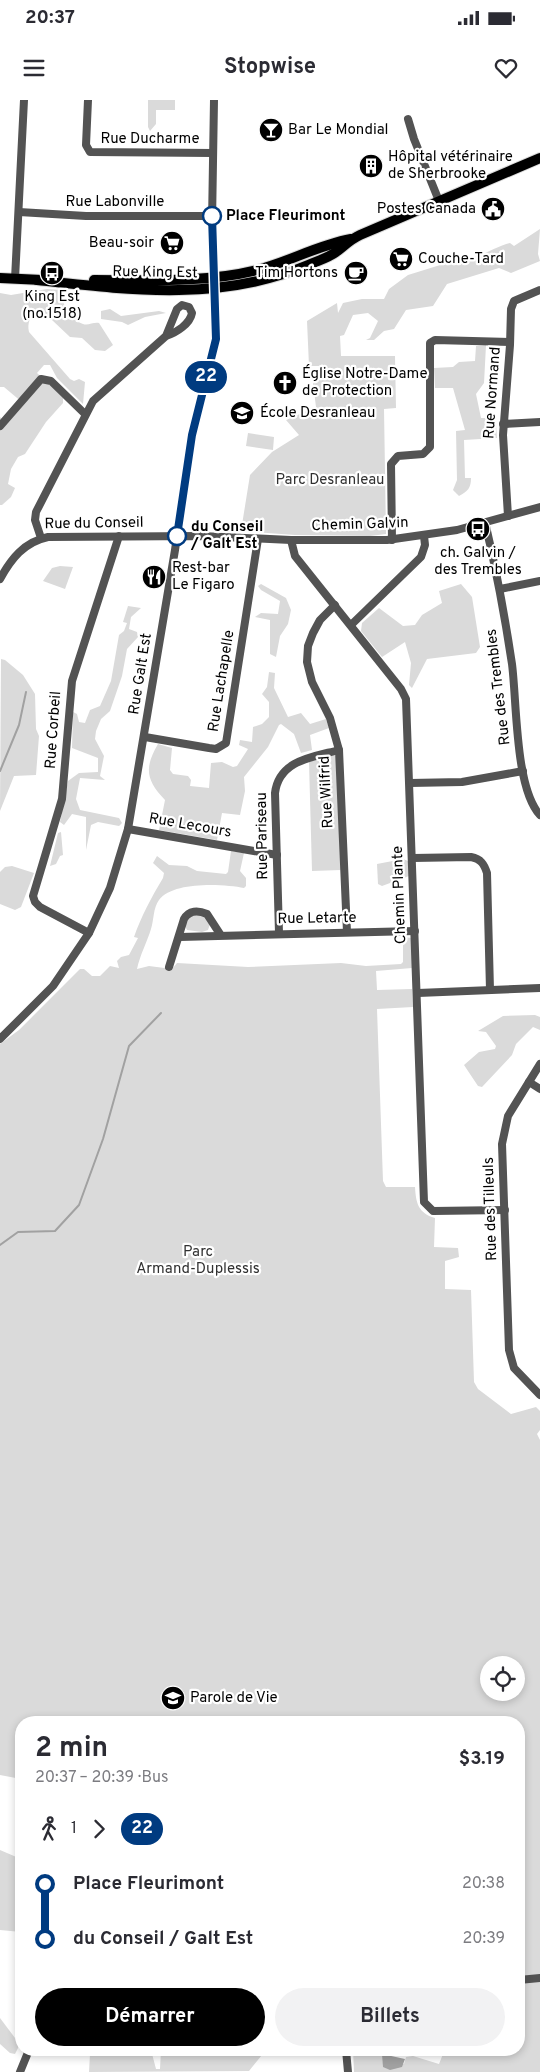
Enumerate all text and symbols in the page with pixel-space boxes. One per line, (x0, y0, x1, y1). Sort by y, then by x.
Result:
text: 20:37 (25, 6, 75, 30)
icon: menu (20, 54, 48, 82)
text: Stopwise (224, 54, 316, 81)
icon: heart (492, 54, 520, 82)
bar icon: Bar Le Mondial (258, 117, 284, 143)
place label: Bar Le Mondial (288, 121, 389, 140)
street label: Rue Ducharme (100, 130, 200, 149)
place label: Hôpital vétérinaire de Sherbrooke (388, 148, 513, 184)
building icon: Hôpital vétérinaire de Sherbrooke (358, 153, 384, 179)
street label: Rue Labonville (66, 193, 164, 212)
public building icon: Postes Canada (480, 196, 506, 222)
place label: Postes Canada (377, 200, 476, 219)
marker: Place Fleurimont (202, 206, 222, 226)
place label: Place Fleurimont (226, 207, 345, 226)
supermarket icon: Beau-soir (159, 230, 185, 256)
place label: Beau-soir (89, 234, 154, 253)
supermarket icon: Couche-Tard (388, 246, 414, 272)
place label: Couche-Tard (418, 250, 504, 269)
bus stop icon: King Est (no.1518) (39, 260, 65, 286)
cafe icon: Tim Hortons (343, 260, 369, 286)
street label: Rue King Est (112, 263, 198, 283)
place label: Tim Hortons (255, 264, 338, 283)
place label: King Est (no.1518) (22, 288, 82, 324)
street label: Rue Normand (480, 346, 506, 440)
line badge: 22 (184, 361, 228, 393)
place label: Église Notre-Dame de Protection (302, 364, 428, 401)
text: 22 (195, 365, 217, 388)
church icon: Église Notre-Dame de Protection (272, 370, 298, 396)
school or university icon: École Desranleau (229, 400, 255, 426)
place label: École Desranleau (260, 403, 375, 423)
park label: Parc Desranleau (275, 471, 385, 490)
street label: Rue du Conseil (44, 514, 144, 534)
street label: Chemin Galvin (311, 514, 409, 536)
bus stop icon: ch. Galvin / des Trembles (465, 516, 491, 542)
place label: du Conseil / Galt Est (190, 518, 263, 554)
marker: du Conseil / Galt Est (167, 526, 187, 546)
place label: ch. Galvin / des Trembles (434, 544, 522, 580)
place label: Rest-bar Le Figaro (172, 559, 235, 595)
restaurant icon: Rest-bar Le Figaro (141, 564, 167, 590)
street label: Rue des Trembles (482, 628, 516, 746)
street label: Rue Lachapelle (205, 629, 239, 733)
street label: Rue Galt Est (125, 632, 157, 716)
street label: Rue Corbeil (42, 690, 66, 770)
street label: Rue Wilfrid (316, 755, 338, 829)
street label: Rue Pariseau (253, 792, 273, 880)
street label: Rue Lecours (147, 809, 233, 843)
street label: Chemin Plante (389, 846, 411, 944)
street label: Rue Letarte (277, 909, 357, 929)
street label: Rue des Tilleuls (480, 1157, 502, 1261)
park label: Parc Armand-Duplessis (136, 1243, 260, 1279)
map controls (480, 1656, 525, 1701)
button: locate (480, 1656, 525, 1701)
school or university icon: Parole de Vie (160, 1685, 186, 1711)
place label: Parole de Vie (190, 1689, 278, 1708)
text: 2 min (35, 1731, 108, 1767)
text: $3.19 (459, 1747, 505, 1771)
text: 20:37 – 20:39 · Bus (35, 1768, 169, 1788)
icon: walk (35, 1815, 63, 1843)
icon: forward (85, 1815, 113, 1843)
text: 22 (131, 1817, 153, 1840)
text: 1 (71, 1819, 77, 1839)
text: Place Fleurimont (73, 1872, 224, 1896)
text: 20:38 (462, 1874, 505, 1894)
text: du Conseil / Galt Est (73, 1927, 253, 1951)
text: 20:39 (462, 1929, 505, 1949)
button: Démarrer (35, 1988, 265, 2046)
button: Billets (275, 1988, 505, 2046)

